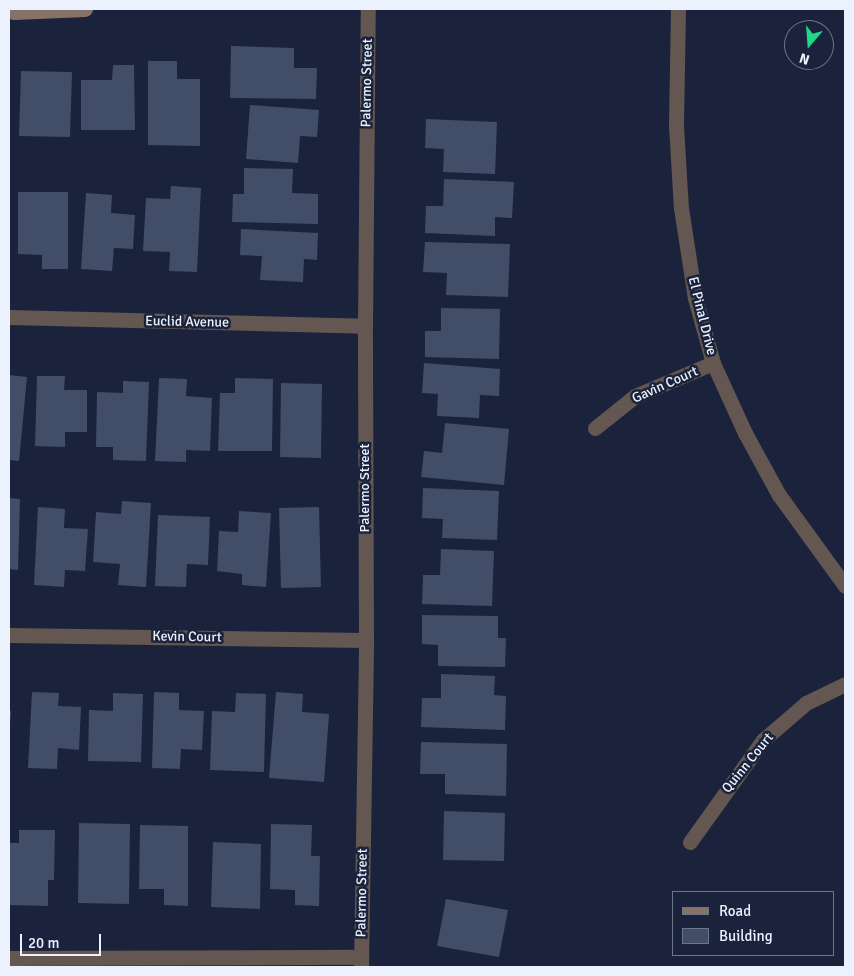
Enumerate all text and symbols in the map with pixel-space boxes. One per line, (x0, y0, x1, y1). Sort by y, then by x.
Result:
north arrow (784, 20, 834, 70)
street label: Palermo Street (358, 38, 376, 128)
text: N (797, 49, 812, 68)
street label: El Pinal Drive (684, 275, 720, 357)
street label: Euclid Avenue (145, 313, 229, 331)
street label: Gavin Court (630, 363, 700, 407)
street label: Palermo Street (357, 444, 373, 532)
street label: Kevin Court (152, 628, 222, 646)
street label: Quinn Court (719, 730, 777, 796)
street label: Palermo Street (353, 848, 371, 938)
legend (672, 891, 834, 956)
text: Road (719, 902, 751, 920)
scale bar (22, 924, 104, 956)
text: Building (719, 927, 773, 945)
text: 20 m (28, 934, 59, 952)

